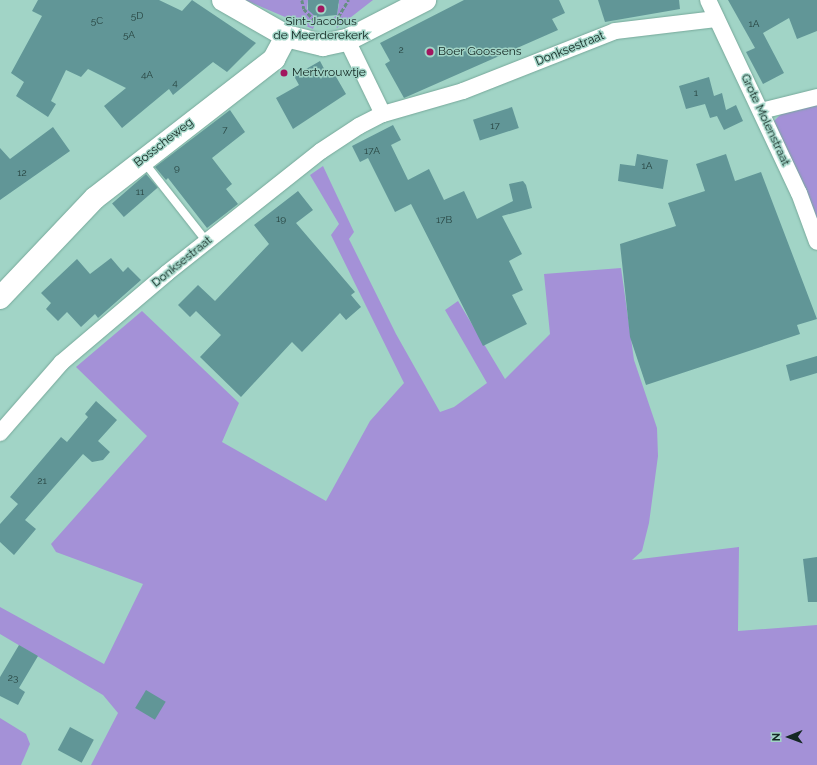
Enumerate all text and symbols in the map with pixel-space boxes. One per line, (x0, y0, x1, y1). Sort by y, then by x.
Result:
marker: Sint-Jacobus de Meerderekerk (316, 4, 326, 14)
house number: 5D (131, 10, 143, 22)
house number: 5C (91, 15, 103, 27)
place label: Sint-Jacobus de Meerderekerk (273, 15, 369, 43)
house number: 1A (748, 18, 760, 30)
house number: 5A (123, 29, 135, 41)
street label: Donksestraat (533, 29, 607, 69)
house number: 2 (398, 44, 404, 56)
place label: Boer Goossens (438, 45, 522, 59)
marker: Boer Goossens (425, 47, 435, 57)
place label: Mertvrouwtje (292, 66, 366, 80)
marker: Mertvrouwtje (279, 68, 289, 78)
house number: 4A (141, 69, 153, 81)
street label: Grote Molenstraat (737, 72, 793, 168)
house number: 4 (172, 77, 178, 89)
house number: 1 (694, 87, 698, 99)
street label: Bosscheweg (132, 115, 196, 171)
house number: 17 (490, 120, 500, 132)
house number: 7 (222, 124, 228, 136)
house number: 17A (364, 145, 380, 157)
house number: 1A (641, 160, 653, 172)
house number: 9 (174, 162, 180, 174)
house number: 12 (17, 167, 27, 179)
house number: 11 (136, 186, 144, 198)
house number: 19 (276, 213, 286, 225)
house number: 17B (436, 214, 452, 226)
street label: Donksestraat (149, 233, 215, 291)
house number: 21 (37, 475, 47, 487)
house number: 23 (8, 672, 18, 684)
north arrow (769, 717, 809, 757)
text: N (770, 733, 783, 742)

